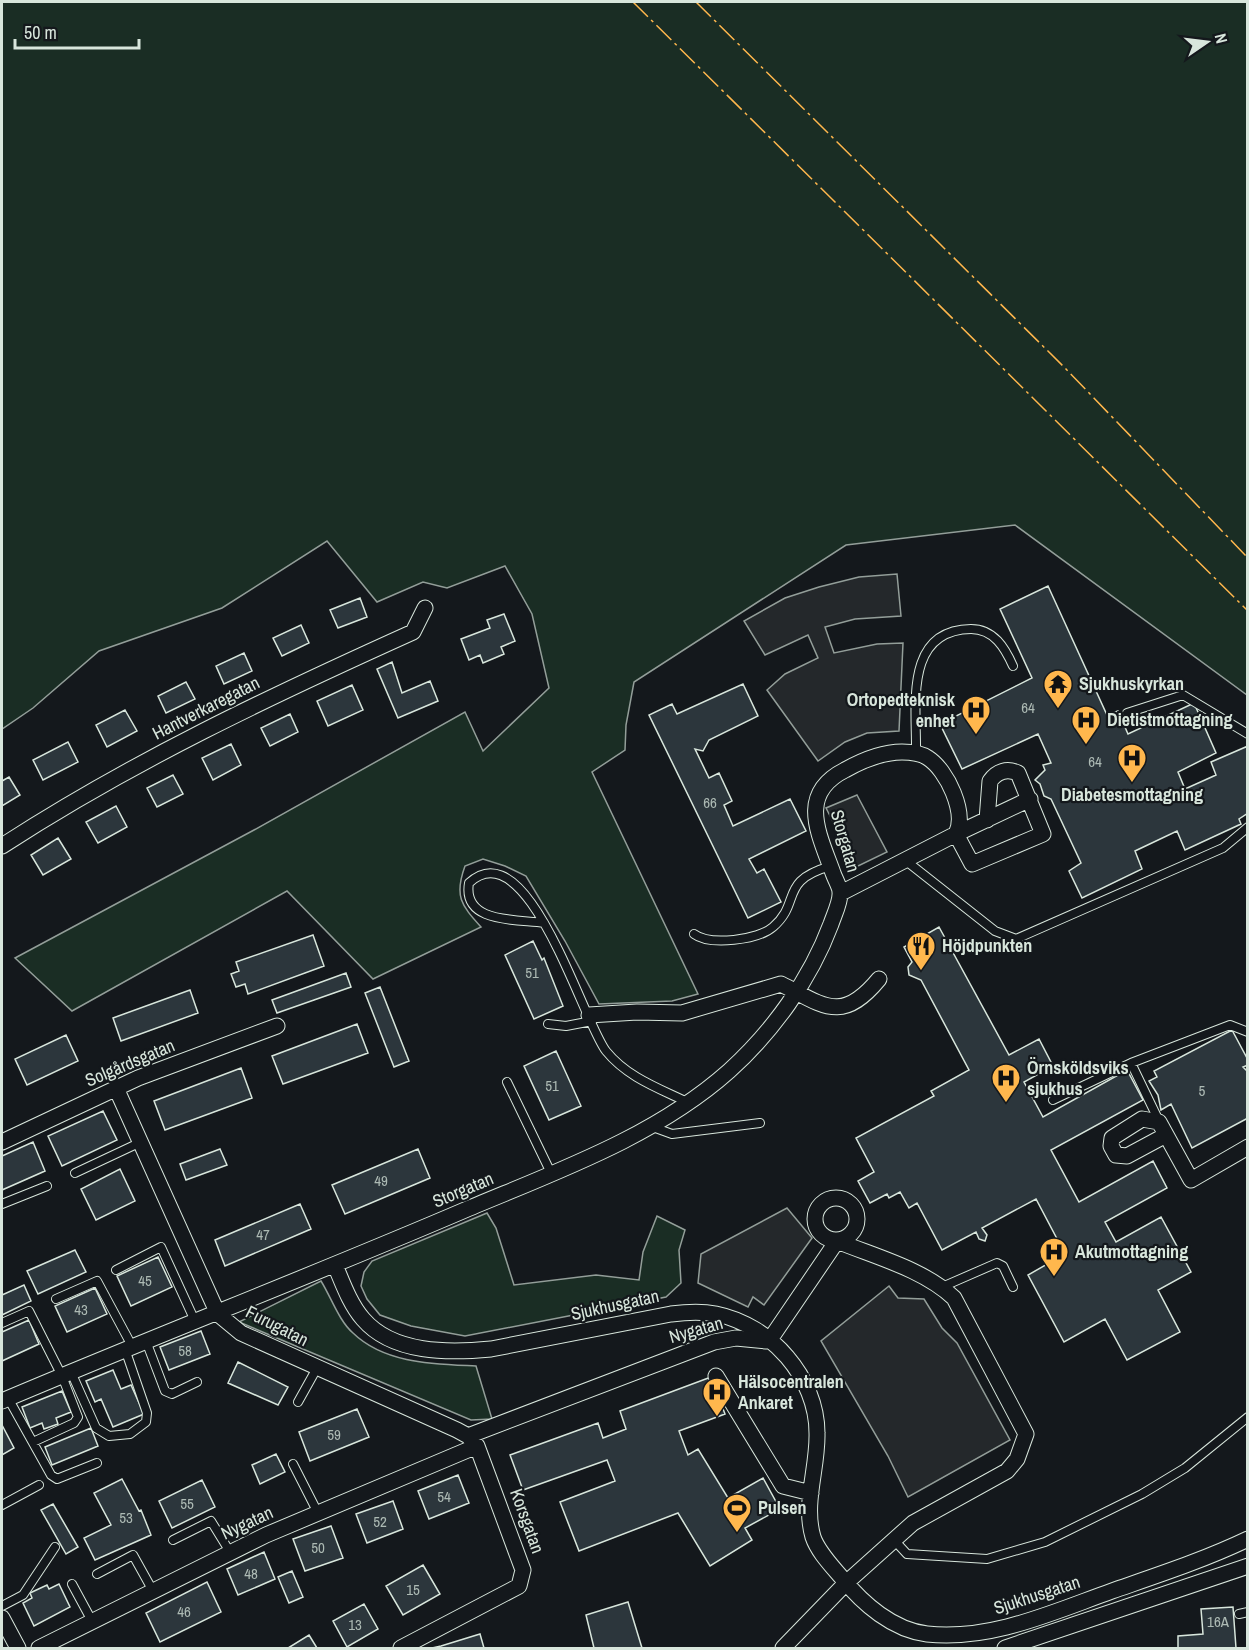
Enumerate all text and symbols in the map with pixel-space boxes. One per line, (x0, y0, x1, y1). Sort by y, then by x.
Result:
scale bar (15, 12, 140, 50)
north arrow (1177, 12, 1237, 72)
text: 50 m (24, 20, 57, 45)
text: N (1210, 31, 1233, 46)
temple icon: Sjukhuskyrkan (1042, 668, 1074, 710)
street label: Hantverkaregatan (148, 670, 264, 745)
place label: Sjukhuskyrkan (1079, 671, 1184, 696)
place label: Ortopedteknisk enhet (847, 687, 956, 733)
hospital icon: Ortopedteknisk enhet (960, 694, 992, 736)
house number: 64 (1021, 697, 1035, 718)
hospital icon: Dietistmottagning (1070, 704, 1102, 746)
place label: Dietistmottagning (1107, 707, 1232, 732)
hospital icon: Diabetesmottagning (1116, 742, 1148, 784)
house number: 64 (1088, 751, 1102, 772)
place label: Diabetesmottagning (1061, 782, 1203, 807)
house number: 66 (703, 792, 717, 813)
street label: Storgatan (825, 807, 866, 875)
restaurant icon: Höjdpunkten (905, 930, 937, 972)
place label: Höjdpunkten (942, 933, 1032, 958)
house number: 51 (525, 962, 539, 983)
street label: Solgårdsgatan (81, 1032, 178, 1093)
place label: Örnsköldsviks sjukhus (1027, 1055, 1129, 1101)
hospital icon: Örnsköldsviks sjukhus (990, 1062, 1022, 1104)
house number: 51 (545, 1075, 559, 1096)
house number: 5 (1199, 1080, 1206, 1101)
street label: Storgatan (428, 1166, 497, 1214)
house number: 49 (374, 1170, 388, 1191)
house number: 47 (256, 1224, 270, 1245)
hospital icon: Akutmottagning (1038, 1236, 1070, 1278)
place label: Akutmottagning (1075, 1239, 1188, 1264)
house number: 45 (138, 1270, 152, 1291)
street label: Sjukhusgatan (569, 1283, 661, 1326)
house number: 43 (74, 1299, 88, 1320)
street label: Furugatan (242, 1299, 313, 1352)
street label: Nygatan (666, 1310, 726, 1349)
house number: 58 (178, 1340, 192, 1361)
place label: Hälsocentralen Ankaret (738, 1369, 844, 1415)
hospital icon: Hälsocentralen Ankaret (701, 1376, 733, 1418)
house number: 59 (327, 1424, 341, 1445)
street label: Korsgatan (504, 1485, 551, 1557)
house number: 54 (437, 1486, 451, 1507)
sports icon: Pulsen (721, 1492, 753, 1534)
house number: 55 (180, 1493, 194, 1514)
place label: Pulsen (758, 1495, 806, 1520)
street label: Nygatan (217, 1500, 277, 1545)
house number: 53 (119, 1507, 133, 1528)
house number: 52 (373, 1511, 387, 1532)
house number: 50 (311, 1537, 325, 1558)
house number: 48 (244, 1563, 258, 1584)
street label: Sjukhusgatan (990, 1569, 1083, 1620)
house number: 15 (406, 1579, 420, 1600)
house number: 46 (177, 1601, 191, 1622)
house number: 16A (1207, 1611, 1230, 1632)
house number: 13 (348, 1614, 362, 1635)

